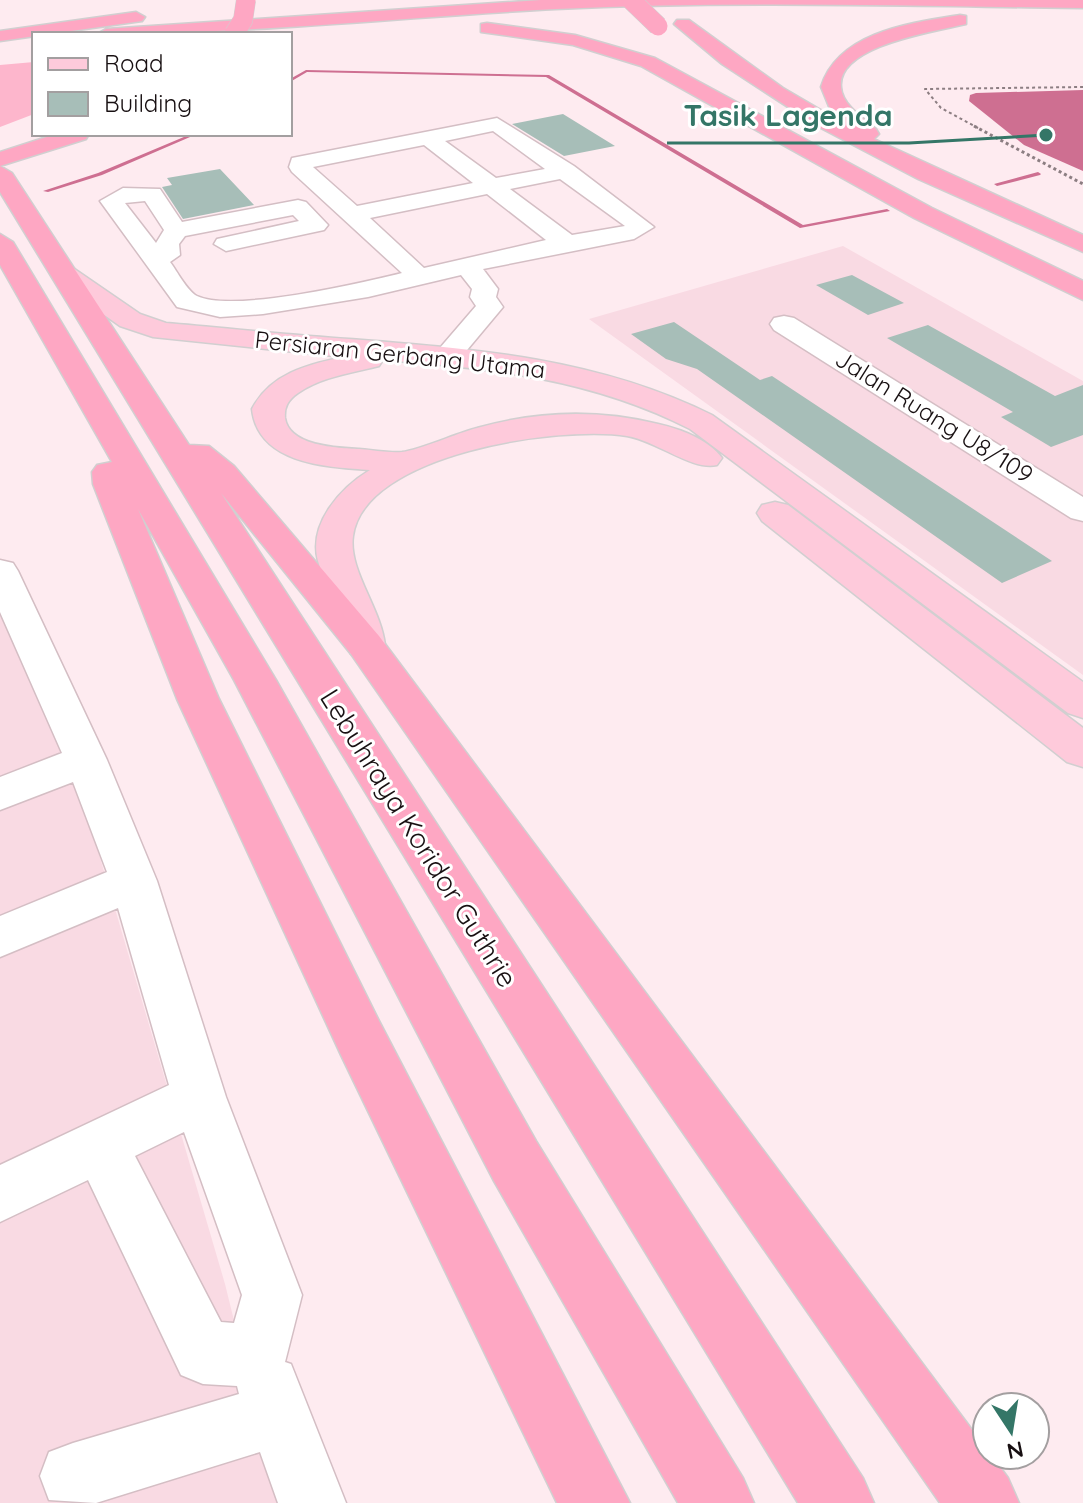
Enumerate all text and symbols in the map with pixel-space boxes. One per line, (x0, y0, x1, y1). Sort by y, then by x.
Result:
legend (32, 32, 292, 136)
text: Road (104, 48, 164, 78)
text: Building (104, 88, 192, 118)
callout: Tasik Lagenda (667, 89, 909, 143)
text: Tasik Lagenda (683, 96, 893, 134)
street label: Persiaran Gerbang Utama (253, 324, 547, 384)
street label: Jalan Ruang U8/109 (830, 343, 1039, 489)
street label: Lebuhraya Koridor Guthrie (313, 682, 526, 993)
north arrow (971, 1391, 1051, 1471)
text: N (1004, 1435, 1026, 1466)

